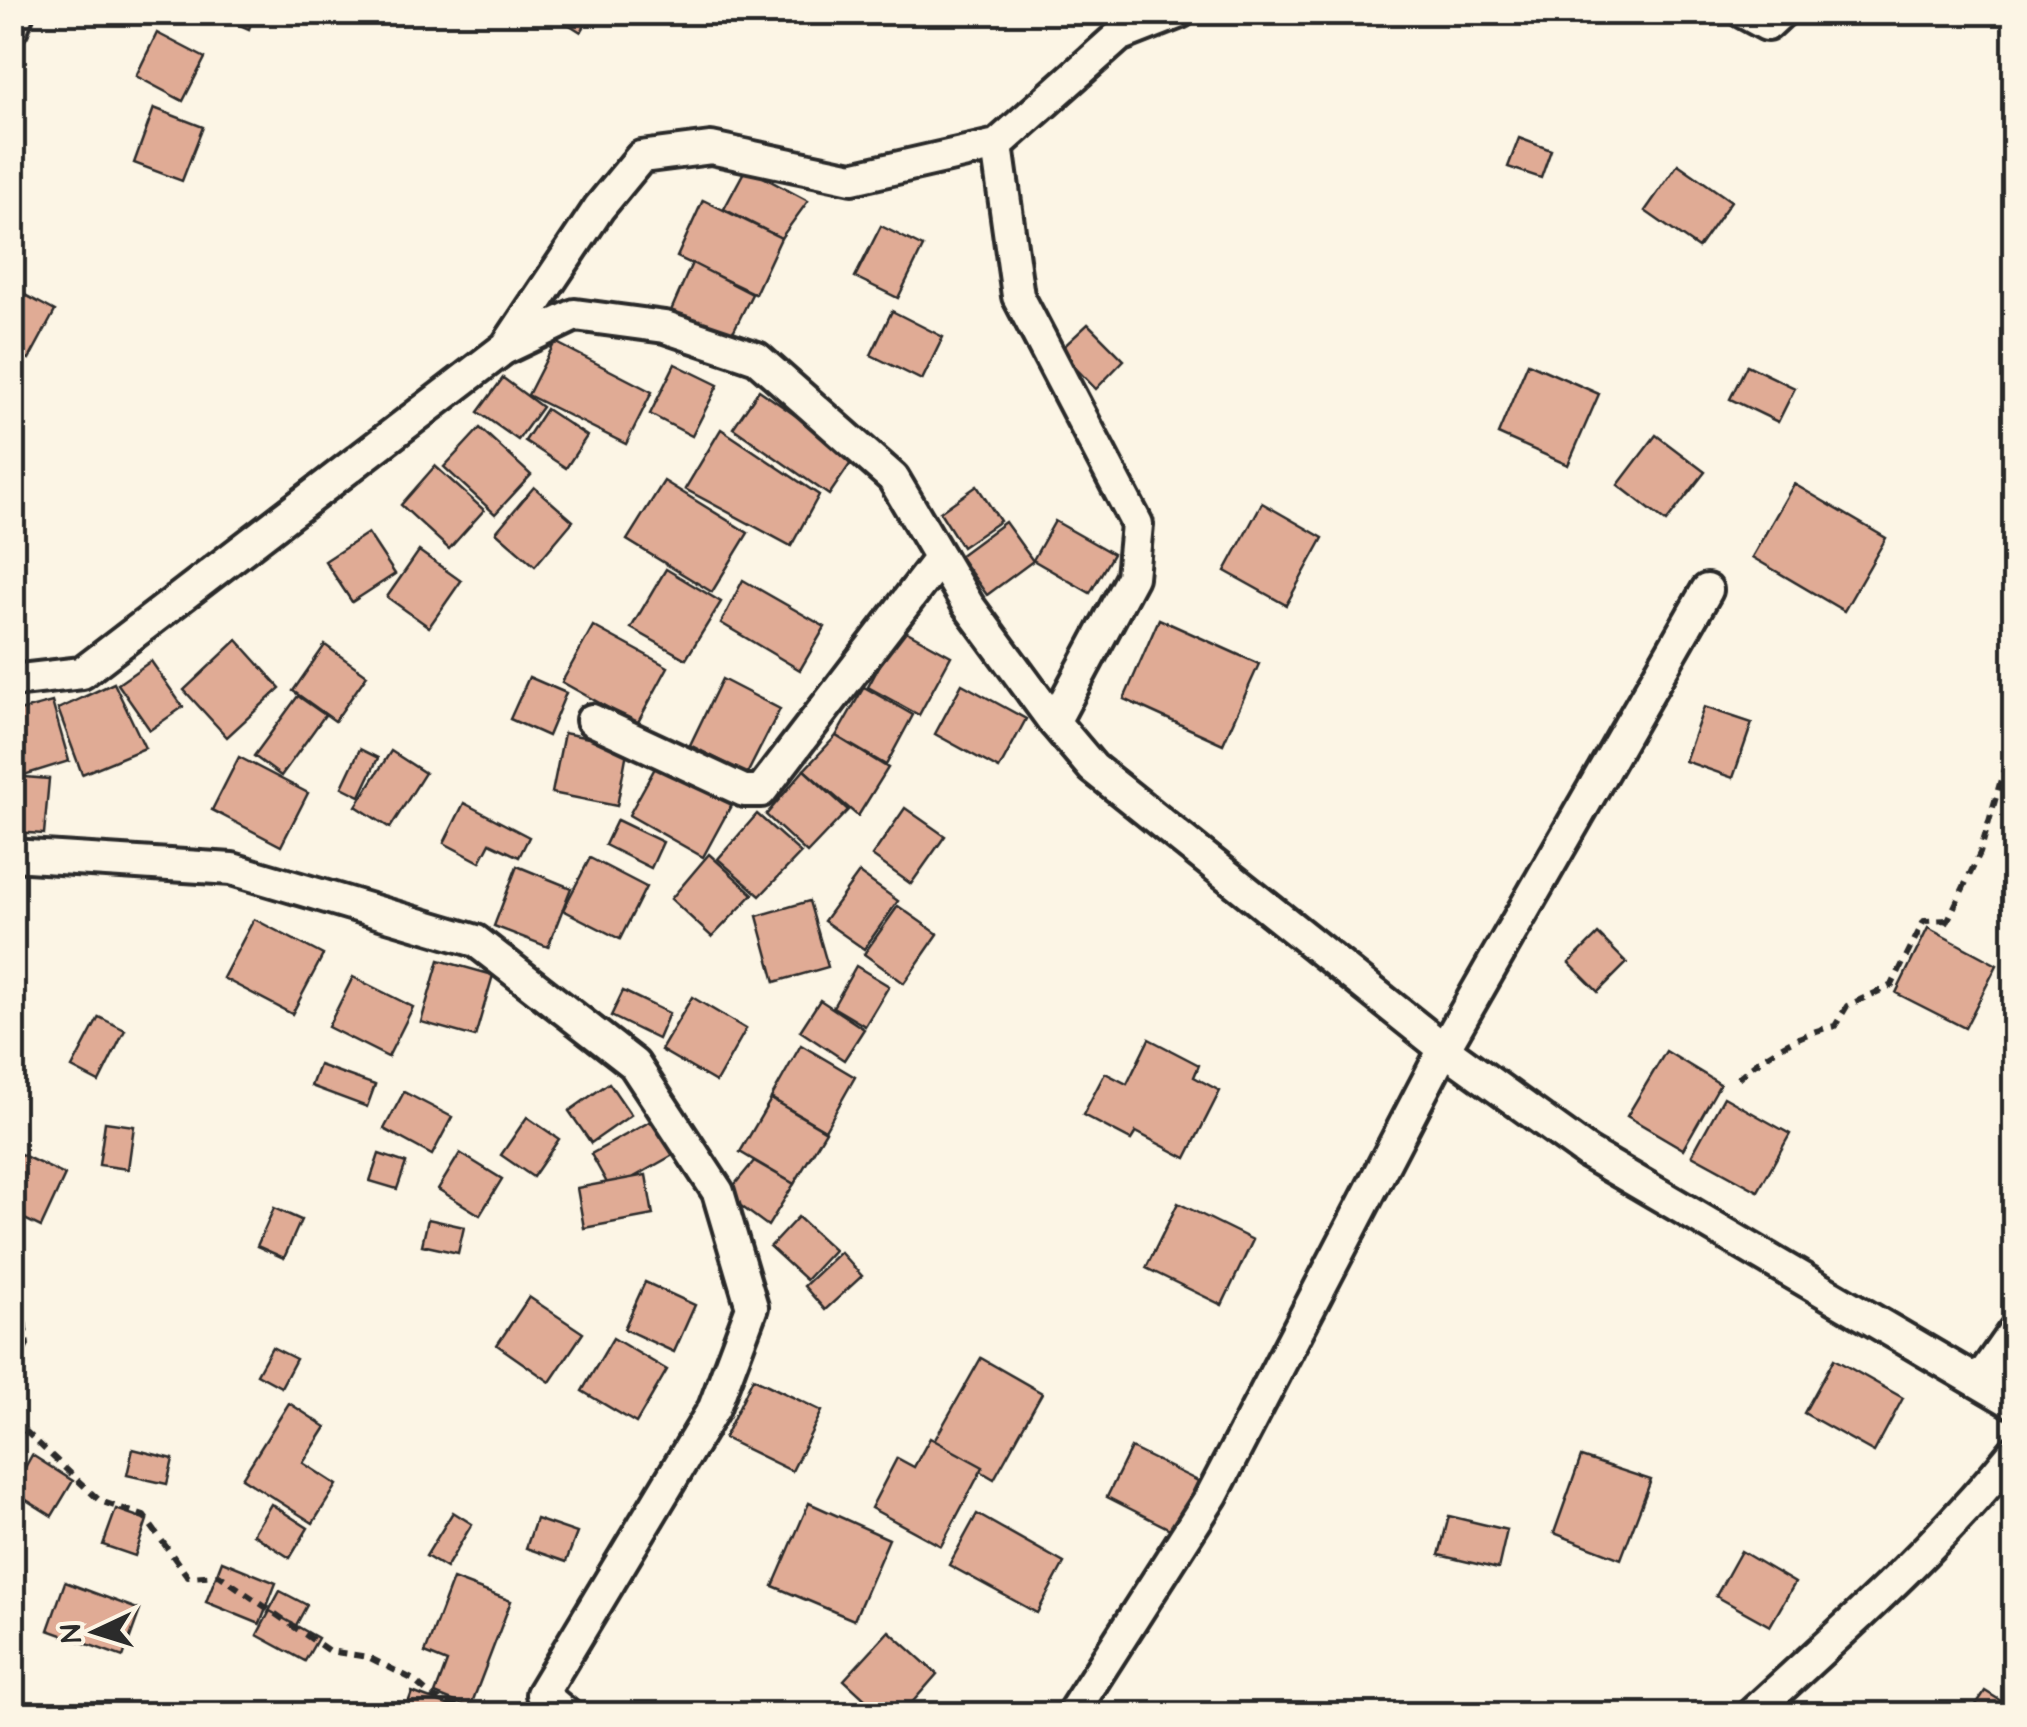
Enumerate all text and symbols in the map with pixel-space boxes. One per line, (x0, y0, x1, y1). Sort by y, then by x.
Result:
north arrow (45, 1582, 145, 1682)
text: N (51, 1623, 92, 1644)

